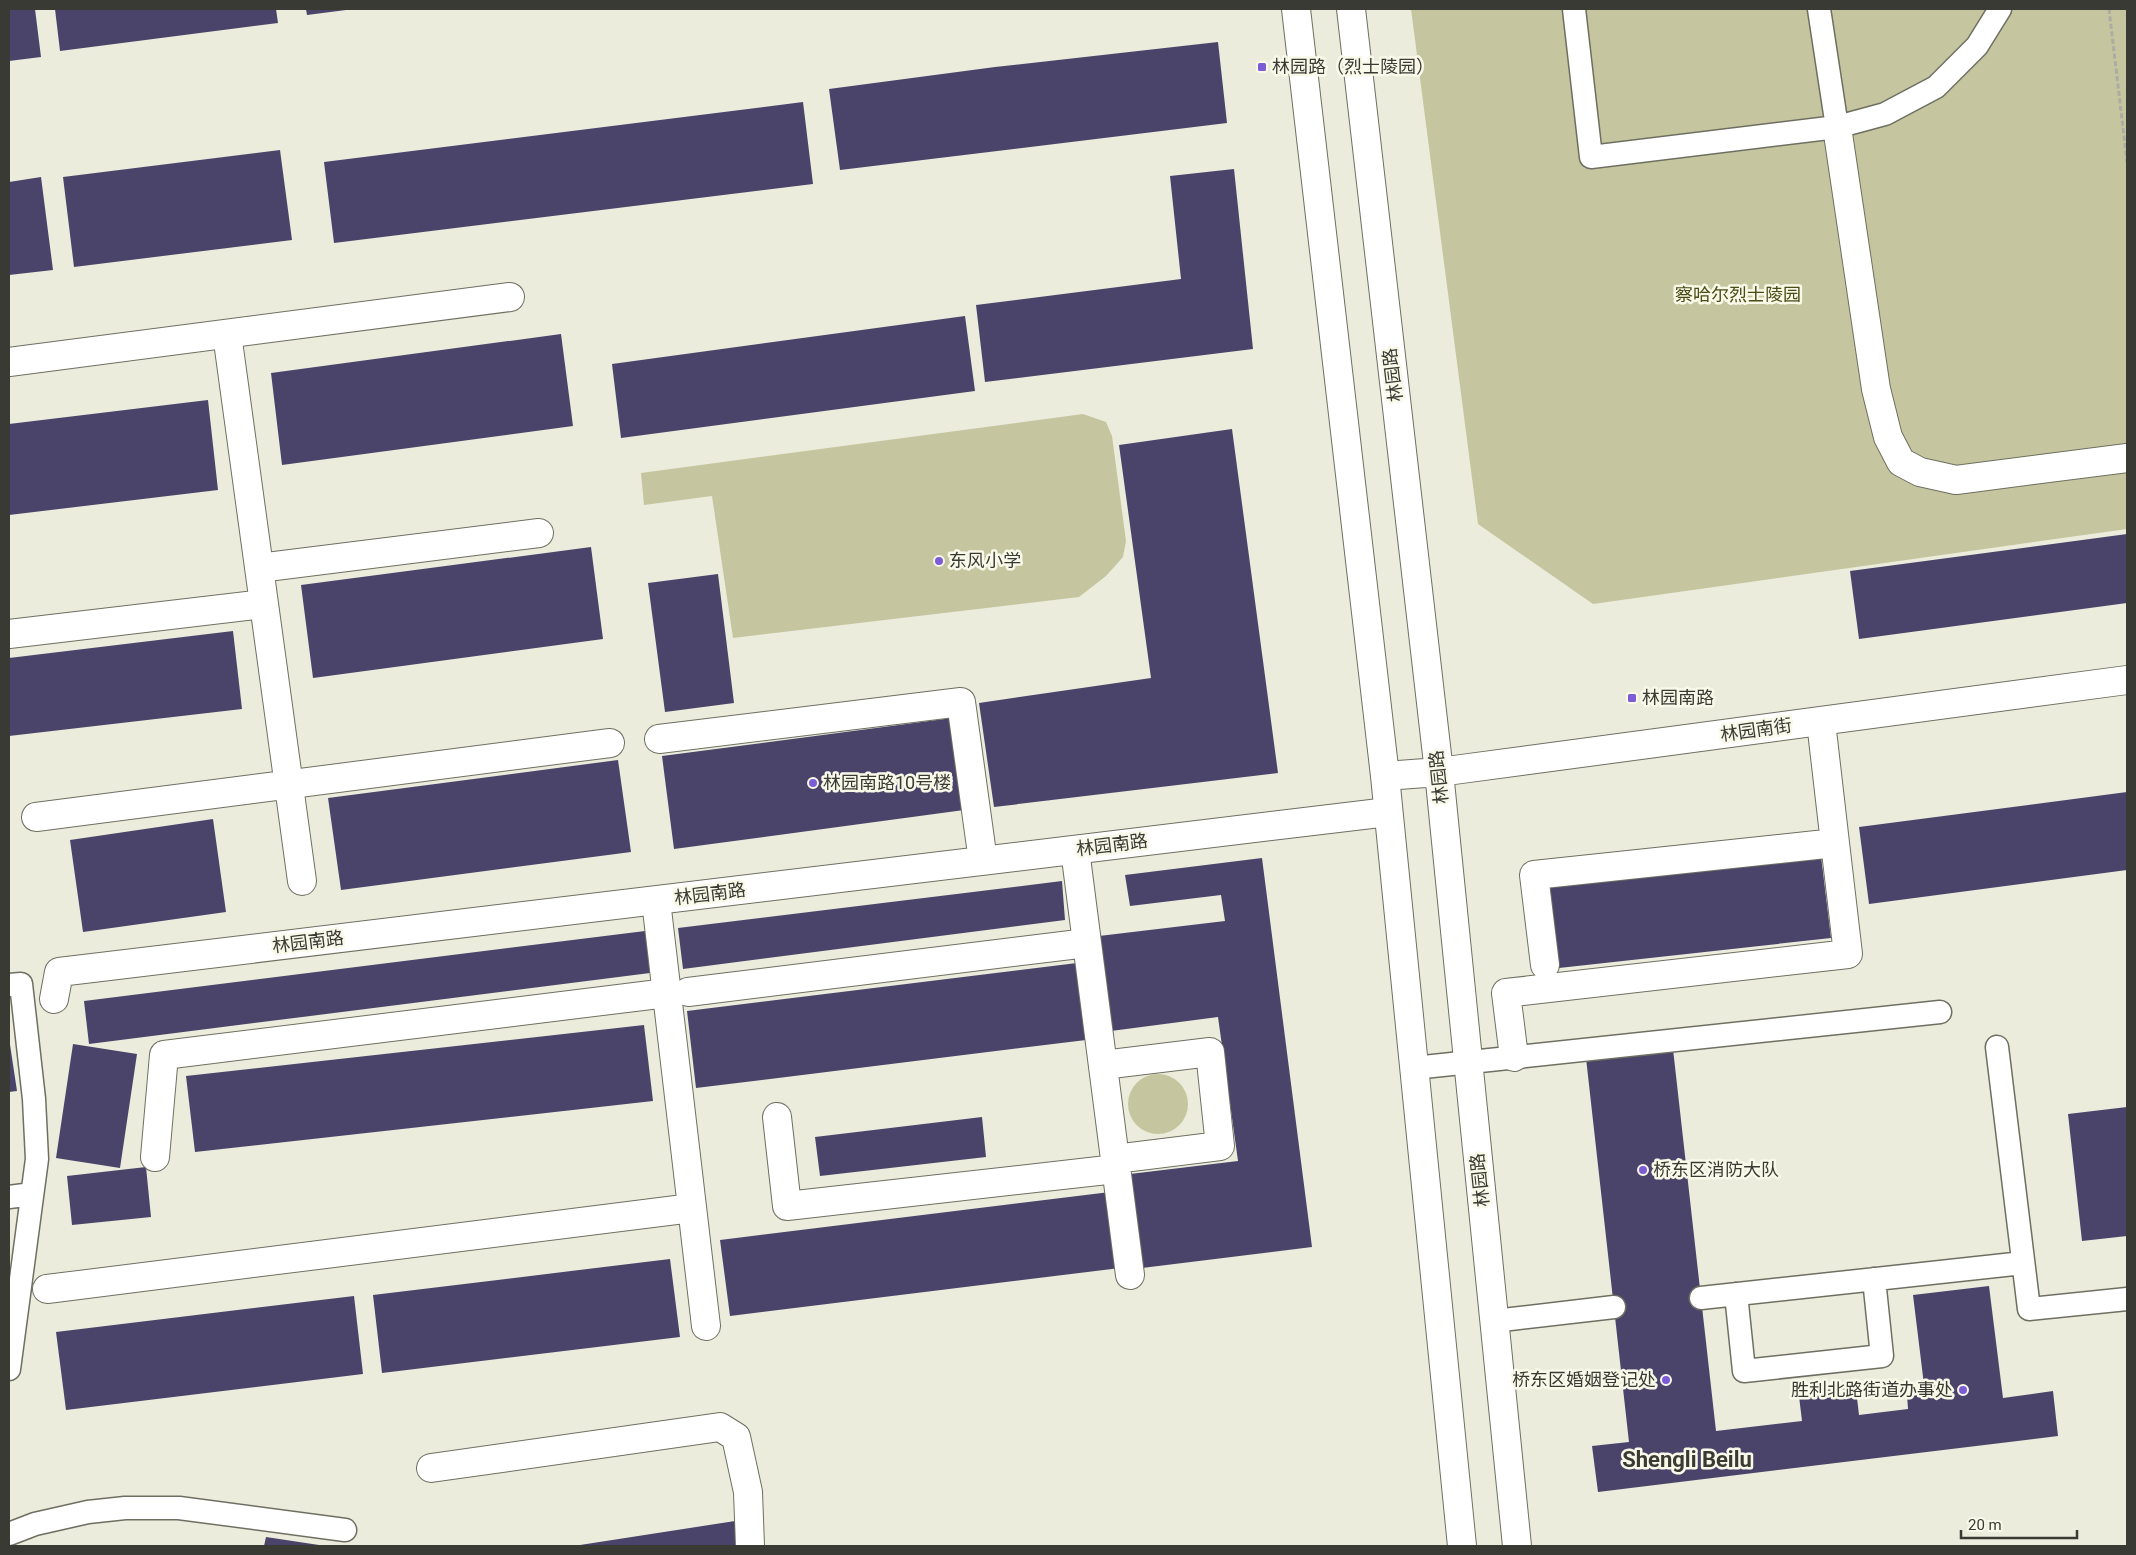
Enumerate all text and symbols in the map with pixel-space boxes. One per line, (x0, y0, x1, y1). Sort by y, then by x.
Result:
place label: 林园路（烈士陵园） (1272, 56, 1434, 77)
marker: 林园路（烈士陵园） (1256, 61, 1268, 73)
park label: 察哈尔烈士陵园 (1675, 284, 1801, 305)
street label: 林园路 (1379, 347, 1406, 403)
place label: 东风小学 (949, 550, 1021, 571)
marker: 东风小学 (933, 555, 945, 567)
place label: 林园南路 (1642, 687, 1714, 708)
marker: 林园南路 (1626, 692, 1638, 704)
street label: 林园南街 (1719, 714, 1793, 745)
street label: 林园路 (1425, 749, 1452, 805)
place label: 林园南路10号楼 (823, 772, 951, 793)
marker: 林园南路10号楼 (807, 777, 819, 789)
street label: 林园南路 (1075, 830, 1149, 859)
street label: 林园南路 (673, 879, 747, 908)
street label: 林园南路 (271, 927, 345, 956)
street label: 林园路 (1466, 1152, 1493, 1208)
place label: 桥东区消防大队 (1653, 1159, 1779, 1180)
marker: 桥东区消防大队 (1637, 1164, 1649, 1176)
place label: 桥东区婚姻登记处 (1512, 1369, 1656, 1390)
marker: 桥东区婚姻登记处 (1660, 1374, 1672, 1386)
place label: 胜利北路街道办事处 (1791, 1379, 1953, 1400)
marker: 胜利北路街道办事处 (1957, 1384, 1969, 1396)
district label: Shengli Beilu (1622, 1447, 1752, 1472)
scale bar (1961, 1508, 2077, 1540)
text: 20 m (1968, 1516, 2002, 1534)

